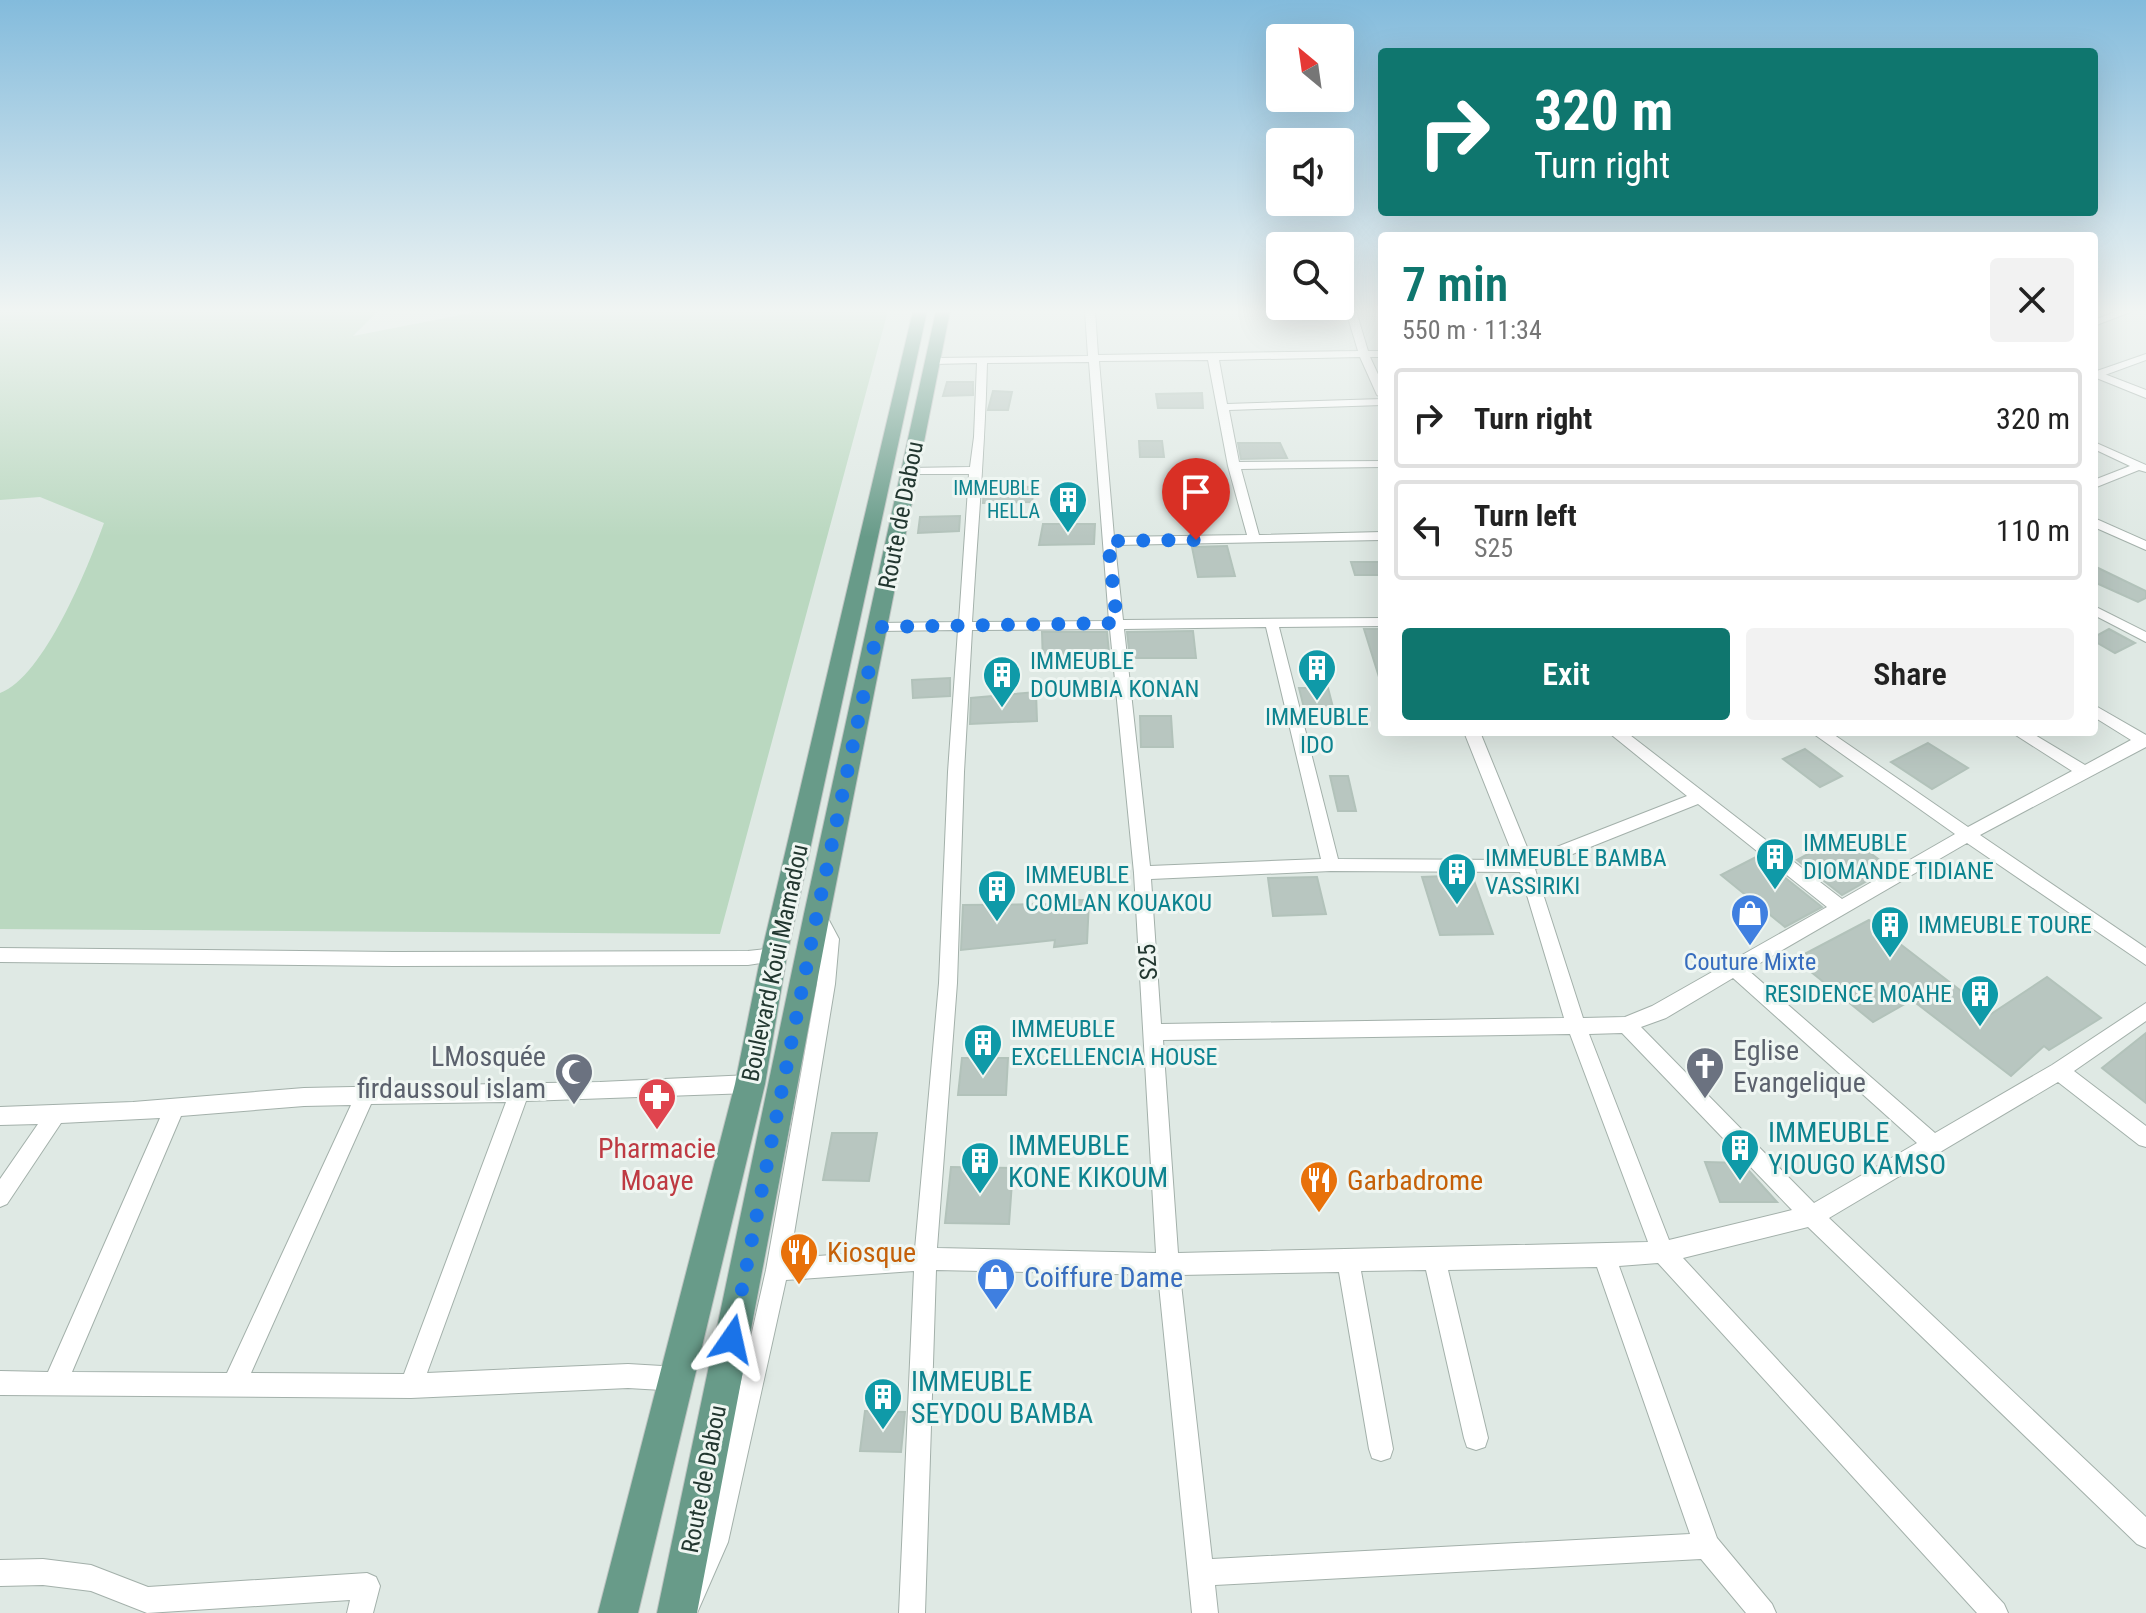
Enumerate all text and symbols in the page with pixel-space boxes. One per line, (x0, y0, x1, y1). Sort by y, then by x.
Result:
north arrow (1266, 24, 1354, 112)
map controls (1266, 24, 1354, 320)
text: 320 m (1534, 78, 1673, 144)
icon: right (1402, 80, 1506, 184)
button: sound (1266, 128, 1354, 216)
text: Turn right (1534, 145, 1670, 187)
button: search (1266, 232, 1354, 320)
text: 7 min (1402, 256, 1508, 313)
button: close (1990, 258, 2074, 342)
text: 550 m · 11:34 (1402, 315, 1542, 345)
icon: right (1406, 396, 1450, 440)
text: Turn right (1474, 401, 1592, 436)
text: 320 m (1996, 401, 2070, 436)
street label: Route de Dabou (873, 439, 929, 591)
pin (1162, 458, 1230, 540)
icon: arrive (1174, 470, 1218, 514)
place label: IMMEUBLE HELLA (953, 476, 1040, 523)
building icon: IMMEUBLE HELLA (1047, 479, 1089, 534)
text: Turn left (1474, 498, 1577, 533)
icon: left (1406, 508, 1450, 552)
text: 110 m (1996, 513, 2070, 548)
text: S25 (1474, 533, 1513, 563)
button: Exit (1402, 628, 1730, 720)
button: Share (1746, 628, 2074, 720)
place label: IMMEUBLE DOUMBIA KONAN (1030, 647, 1199, 703)
building icon: IMMEUBLE IDO (1296, 647, 1338, 702)
building icon: IMMEUBLE DOUMBIA KONAN (981, 654, 1023, 709)
place label: IMMEUBLE IDO (1265, 703, 1369, 759)
place label: IMMEUBLE DIOMANDE TIDIANE (1803, 829, 1994, 885)
building icon: IMMEUBLE DIOMANDE TIDIANE (1754, 836, 1796, 891)
street label: Boulevard Koui Mamadou (736, 842, 814, 1084)
place label: IMMEUBLE BAMBA VASSIRIKI (1485, 844, 1667, 900)
building icon: IMMEUBLE BAMBA VASSIRIKI (1436, 851, 1478, 906)
place label: IMMEUBLE COMLAN KOUAKOU (1025, 861, 1212, 917)
building icon: IMMEUBLE COMLAN KOUAKOU (976, 868, 1018, 923)
shop icon: Couture Mixte (1729, 892, 1771, 947)
building icon: IMMEUBLE TOURE (1869, 904, 1911, 959)
place label: IMMEUBLE TOURE (1918, 911, 2092, 939)
street label: S25 (1133, 943, 1163, 981)
place label: Couture Mixte (1684, 948, 1816, 976)
building icon: RESIDENCE MOAHE (1959, 973, 2001, 1028)
place label: RESIDENCE MOAHE (1764, 980, 1952, 1008)
place label: IMMEUBLE EXCELLENCIA HOUSE (1011, 1015, 1217, 1071)
building icon: IMMEUBLE EXCELLENCIA HOUSE (962, 1022, 1004, 1077)
place label: Eglise Evangelique (1733, 1034, 1866, 1099)
place label: LMosquée firdaussoul islam (357, 1040, 546, 1105)
church icon: Eglise Evangelique (1684, 1045, 1726, 1100)
mosque icon: LMosquée firdaussoul islam (553, 1051, 595, 1106)
pharmacy icon: Pharmacie Moaye (636, 1076, 678, 1131)
place label: IMMEUBLE YIOUGO KAMSO (1768, 1116, 1946, 1181)
building icon: IMMEUBLE YIOUGO KAMSO (1719, 1127, 1761, 1182)
place label: IMMEUBLE KONE KIKOUM (1008, 1129, 1168, 1194)
place label: Pharmacie Moaye (598, 1132, 716, 1197)
building icon: IMMEUBLE KONE KIKOUM (959, 1140, 1001, 1195)
restaurant icon: Garbadrome (1298, 1159, 1340, 1214)
place label: Garbadrome (1347, 1164, 1483, 1197)
restaurant icon: Kiosque (778, 1231, 820, 1286)
place label: Kiosque (827, 1236, 916, 1269)
shop icon: Coiffure Dame (975, 1256, 1017, 1311)
place label: Coiffure Dame (1024, 1261, 1183, 1294)
position arrow (690, 1297, 774, 1381)
place label: IMMEUBLE SEYDOU BAMBA (911, 1365, 1093, 1430)
building icon: IMMEUBLE SEYDOU BAMBA (862, 1376, 904, 1431)
street label: Route de Dabou (676, 1403, 732, 1555)

